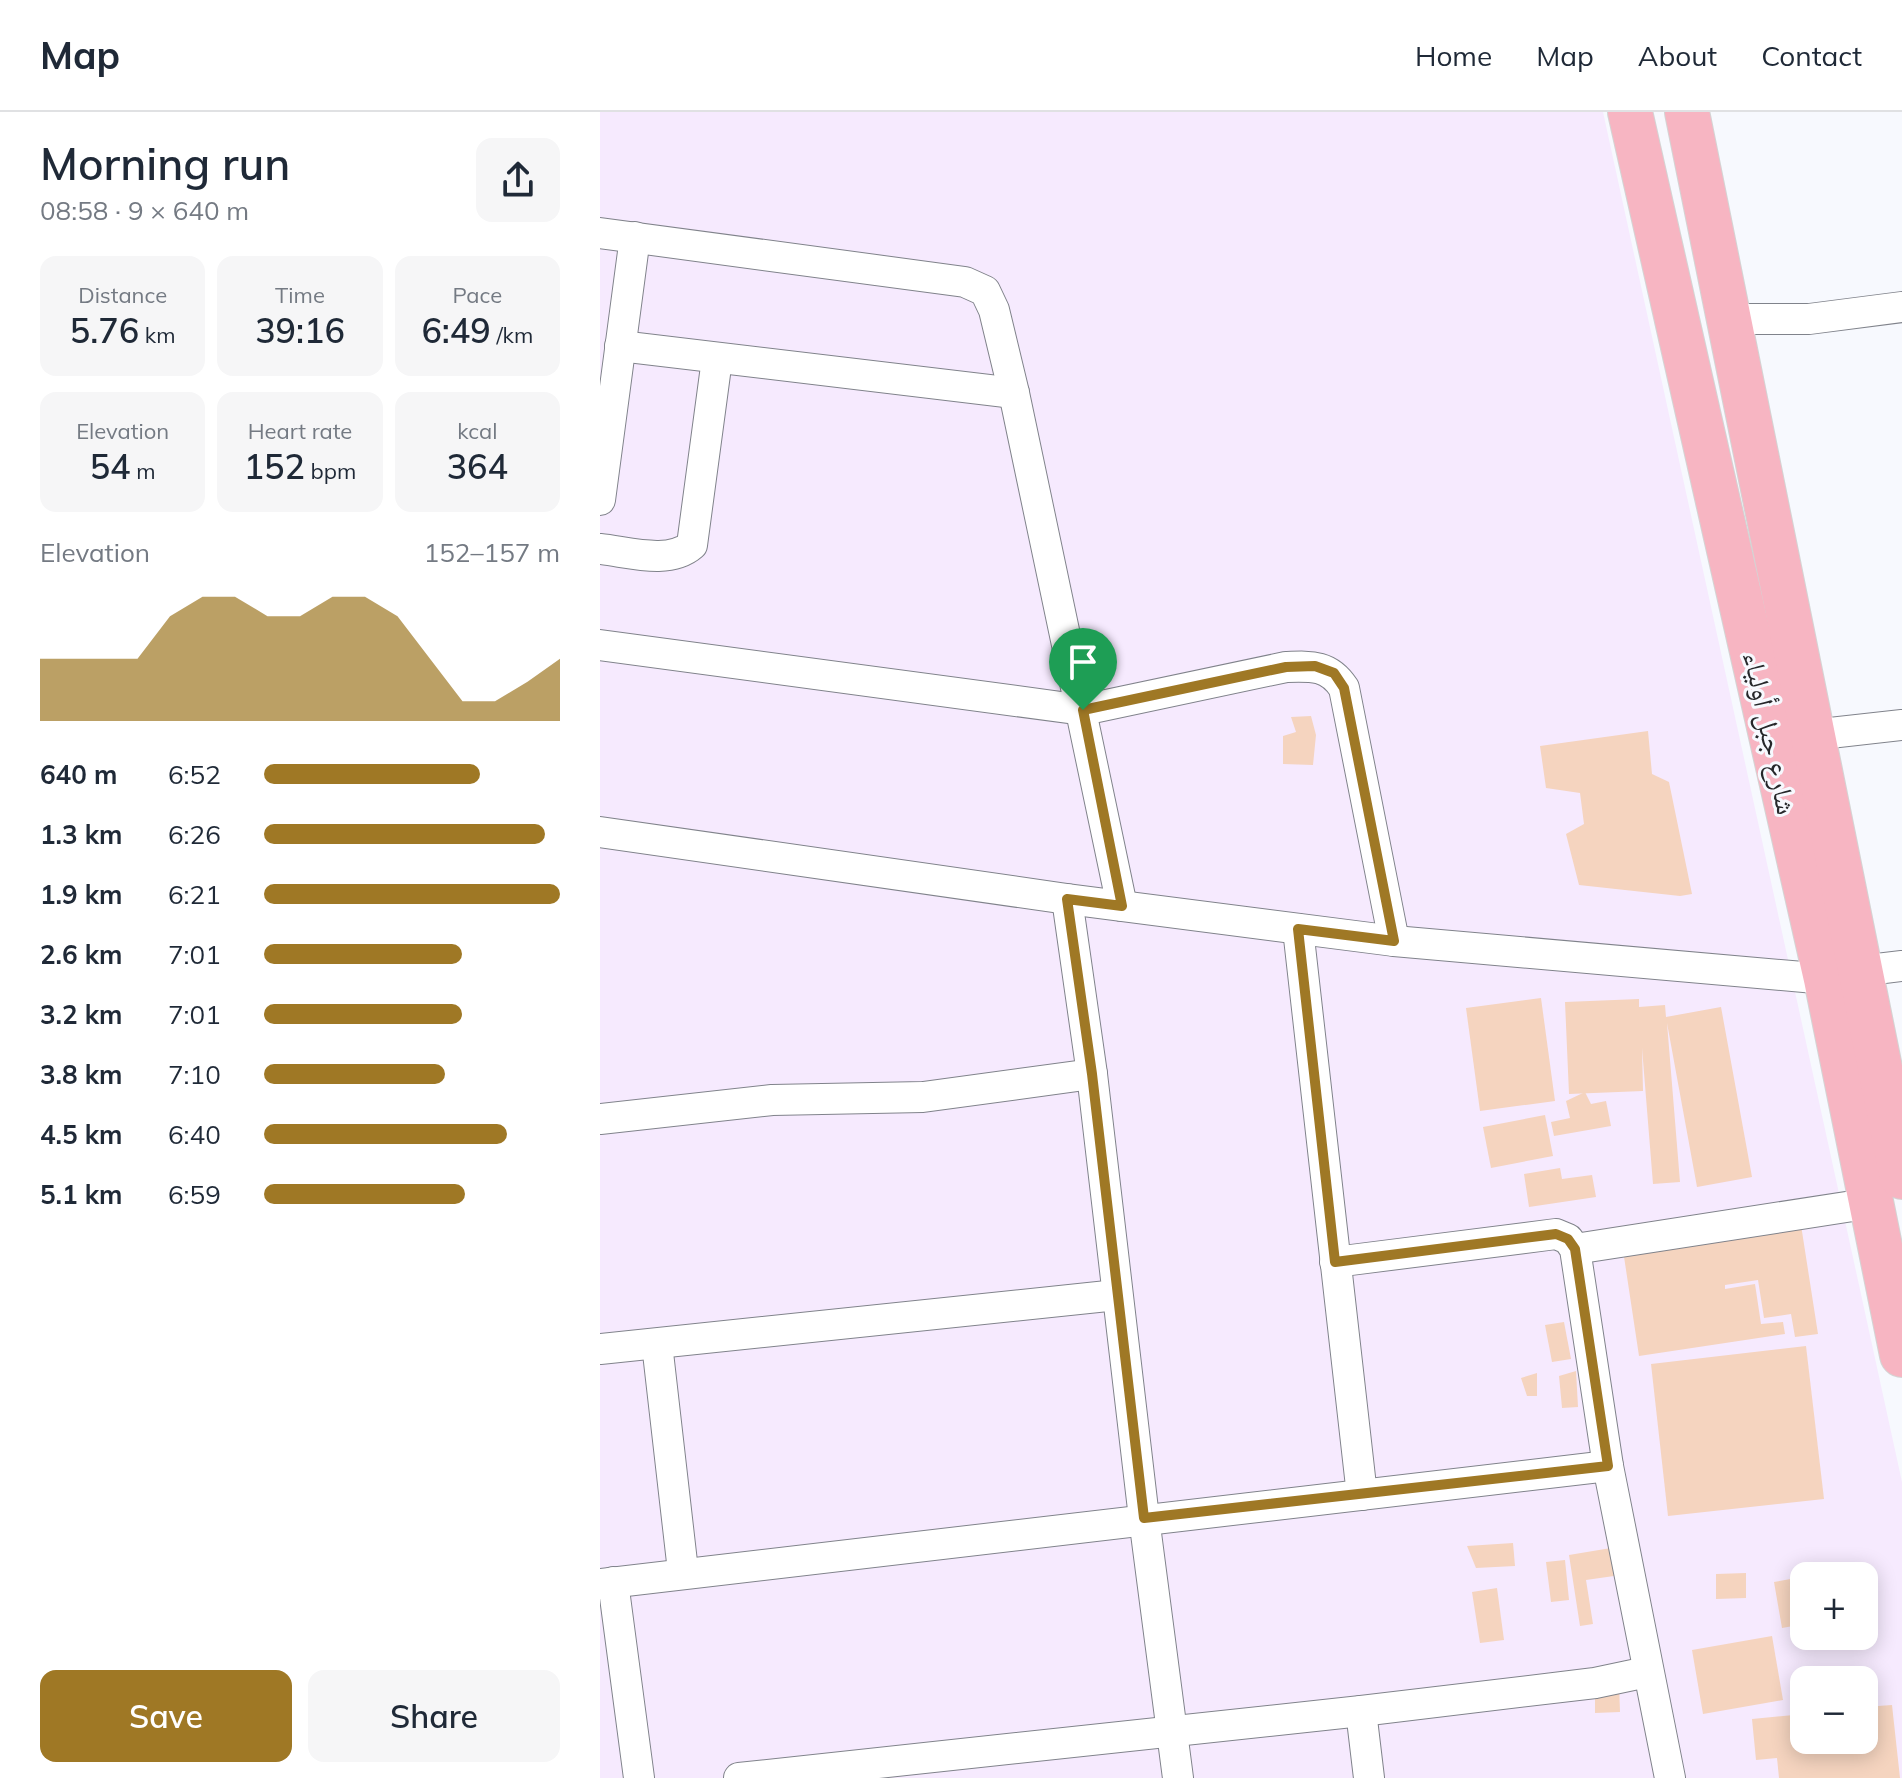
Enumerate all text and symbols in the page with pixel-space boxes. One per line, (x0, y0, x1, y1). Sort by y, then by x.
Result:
text: Map (40, 31, 120, 79)
text: Home (1415, 38, 1492, 73)
text: Map (1536, 38, 1594, 73)
text: About (1638, 38, 1717, 73)
text: Contact (1761, 38, 1862, 73)
text: Morning run (40, 136, 290, 191)
button: share (476, 138, 560, 222)
text: 08:58 · 9 × 640 m (40, 194, 249, 227)
text: Distance (78, 281, 167, 309)
text: Time (275, 281, 325, 309)
text: Pace (453, 281, 502, 309)
text: 5.76 (70, 309, 139, 352)
text: 39:16 (255, 309, 345, 352)
text: 6:49 (421, 309, 491, 352)
text: km (139, 321, 175, 349)
text: /km (491, 321, 533, 349)
text: Elevation (76, 417, 169, 445)
text: Heart rate (248, 417, 352, 445)
text: kcal (457, 417, 497, 445)
text: 54 (90, 445, 131, 488)
text: 152 (244, 445, 305, 488)
text: 364 (447, 445, 508, 488)
text: m (131, 457, 156, 485)
text: bpm (305, 457, 356, 485)
text: Elevation (40, 536, 150, 569)
text: 152–157 m (424, 536, 560, 569)
pin (1049, 628, 1117, 710)
icon: arrive (1061, 640, 1105, 684)
street label: شارع جبل أولياء (1736, 648, 1805, 818)
text: 640 m (40, 758, 117, 791)
text: 6:52 (168, 758, 221, 791)
text: 1.3 km (40, 818, 123, 851)
text: 6:26 (168, 818, 221, 851)
text: 1.9 km (40, 878, 123, 911)
text: 6:21 (168, 878, 221, 911)
text: 2.6 km (40, 938, 123, 971)
text: 7:01 (168, 938, 221, 971)
text: 3.2 km (40, 998, 123, 1031)
text: 7:01 (168, 998, 221, 1031)
text: 3.8 km (40, 1058, 123, 1091)
text: 7:10 (168, 1058, 221, 1091)
text: 4.5 km (40, 1118, 123, 1151)
text: 6:40 (168, 1118, 221, 1151)
text: 5.1 km (40, 1178, 123, 1211)
text: 6:59 (168, 1178, 221, 1211)
map controls (1790, 1562, 1878, 1754)
button: + (1790, 1562, 1878, 1650)
button: − (1790, 1666, 1878, 1754)
button: Save (40, 1670, 292, 1762)
button: Share (308, 1670, 560, 1762)

